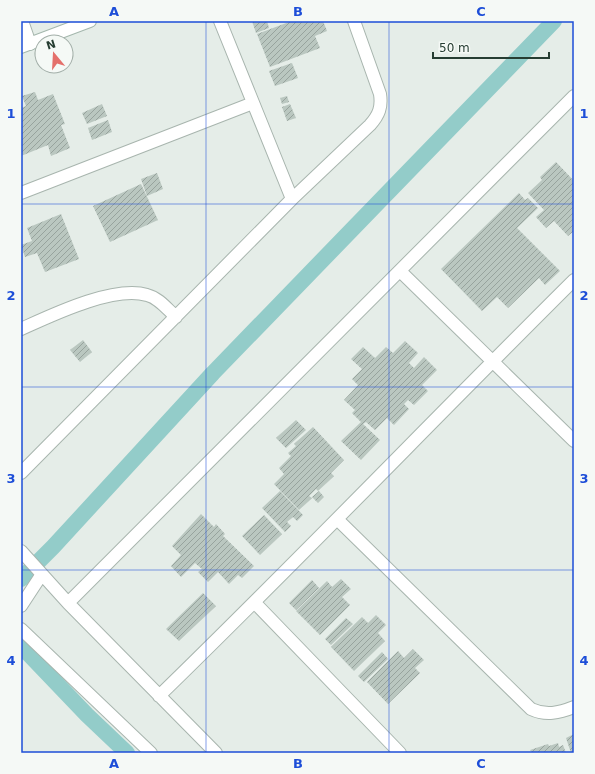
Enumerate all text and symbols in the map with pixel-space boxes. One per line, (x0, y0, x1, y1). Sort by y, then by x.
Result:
text: A (109, 4, 119, 19)
text: B (293, 4, 303, 19)
text: C (476, 4, 486, 19)
north arrow (34, 34, 74, 74)
scale bar (433, 34, 549, 60)
text: N (45, 37, 57, 53)
text: 50 m (439, 41, 470, 55)
text: 1 (6, 106, 16, 121)
text: 1 (579, 106, 589, 121)
text: 2 (6, 288, 16, 303)
text: 2 (579, 288, 589, 303)
text: 3 (6, 471, 16, 486)
text: 3 (579, 471, 589, 486)
text: 4 (6, 653, 16, 668)
text: 4 (579, 653, 589, 668)
text: A (109, 756, 119, 771)
text: B (293, 756, 303, 771)
text: C (476, 756, 486, 771)

